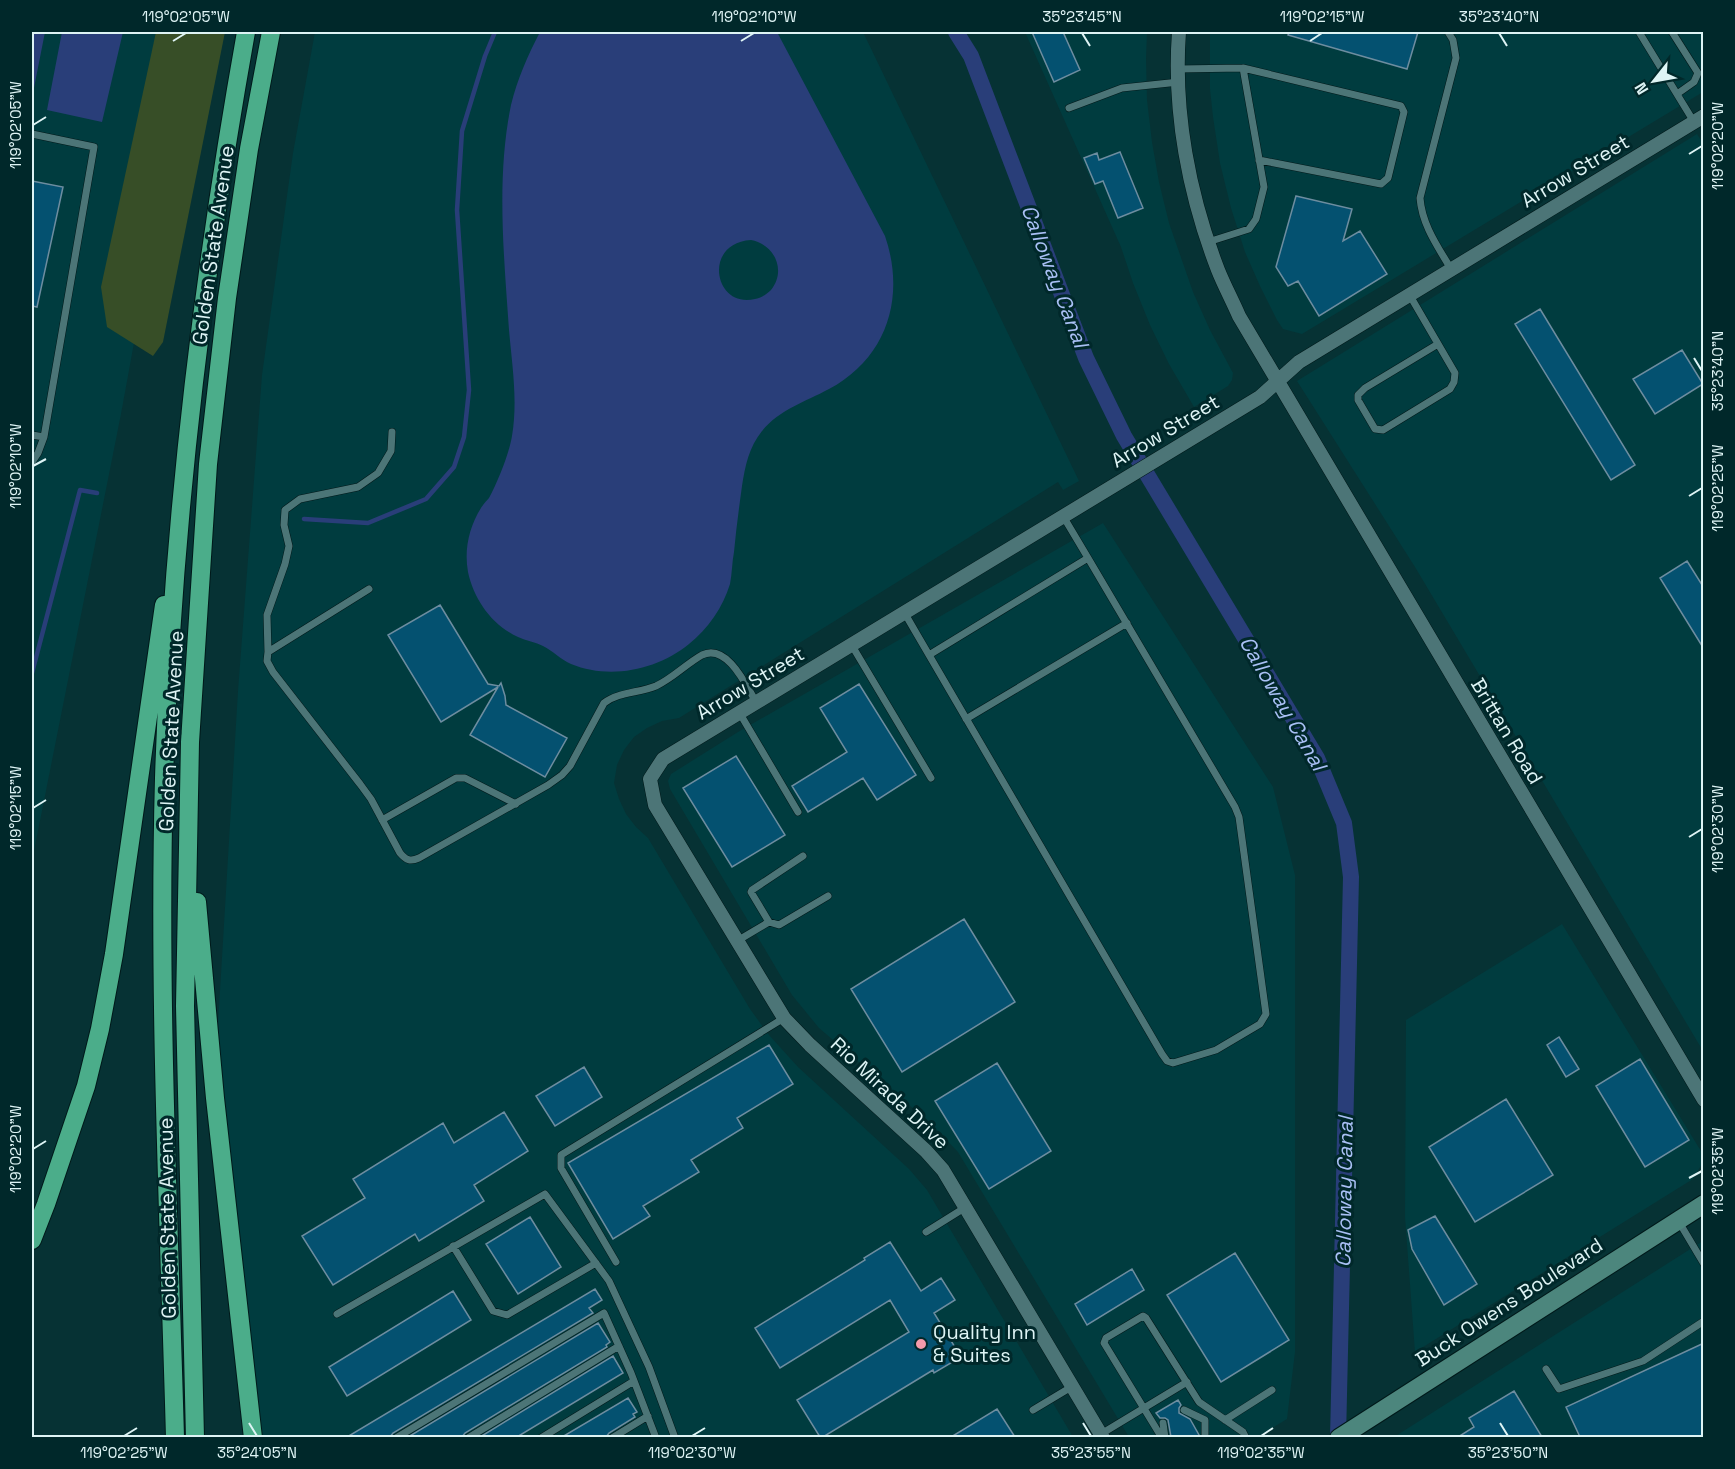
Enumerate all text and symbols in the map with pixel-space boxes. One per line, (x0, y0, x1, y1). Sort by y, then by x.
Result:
text: 119°02'05"W (142, 7, 230, 26)
text: 119°02'10"W (711, 7, 797, 26)
text: 35°23'45"N (1042, 7, 1122, 26)
text: 119°02'15"W (1280, 7, 1364, 26)
text: 35°23'40"N (1459, 7, 1539, 26)
north arrow (1624, 51, 1684, 111)
text: N (1630, 78, 1653, 98)
text: 119°02'05"W (6, 81, 25, 169)
text: 119°02'20"W (1708, 102, 1727, 190)
street label: Arrow Street (1516, 128, 1634, 214)
street label: Golden State Avenue (186, 144, 240, 346)
water label: Calloway Canal (1015, 201, 1096, 354)
text: 35°23'40"N (1708, 331, 1727, 411)
street label: Arrow Street (1106, 388, 1224, 474)
text: 119°02'10"W (6, 423, 25, 509)
text: 119°02'25"W (1708, 444, 1727, 532)
street label: Golden State Avenue (153, 630, 189, 832)
water label: Calloway Canal (1234, 631, 1334, 778)
street label: Arrow Street (691, 640, 809, 726)
street label: Brittan Road (1465, 673, 1549, 789)
text: 119°02'15"W (6, 766, 25, 850)
text: 119°02'30"W (1708, 785, 1727, 873)
street label: Rio Mirada Drive (825, 1031, 955, 1155)
text: 119°02'20"W (6, 1105, 25, 1193)
water label: Calloway Canal (1329, 1113, 1359, 1268)
street label: Golden State Avenue (152, 1117, 182, 1319)
text: 119°02'35"W (1708, 1127, 1727, 1215)
street label: Buck Owens Boulevard (1410, 1232, 1608, 1372)
place label: Quality Inn & Suites (933, 1319, 1036, 1368)
marker: Quality Inn & Suites (914, 1337, 928, 1351)
text: 119°02'25"W (80, 1443, 168, 1462)
text: 35°24'05"N (217, 1443, 297, 1462)
text: 119°02'30"W (648, 1443, 736, 1462)
text: 35°23'55"N (1051, 1443, 1131, 1462)
text: 119°02'35"W (1217, 1443, 1305, 1462)
text: 35°23'50"N (1468, 1443, 1548, 1462)

